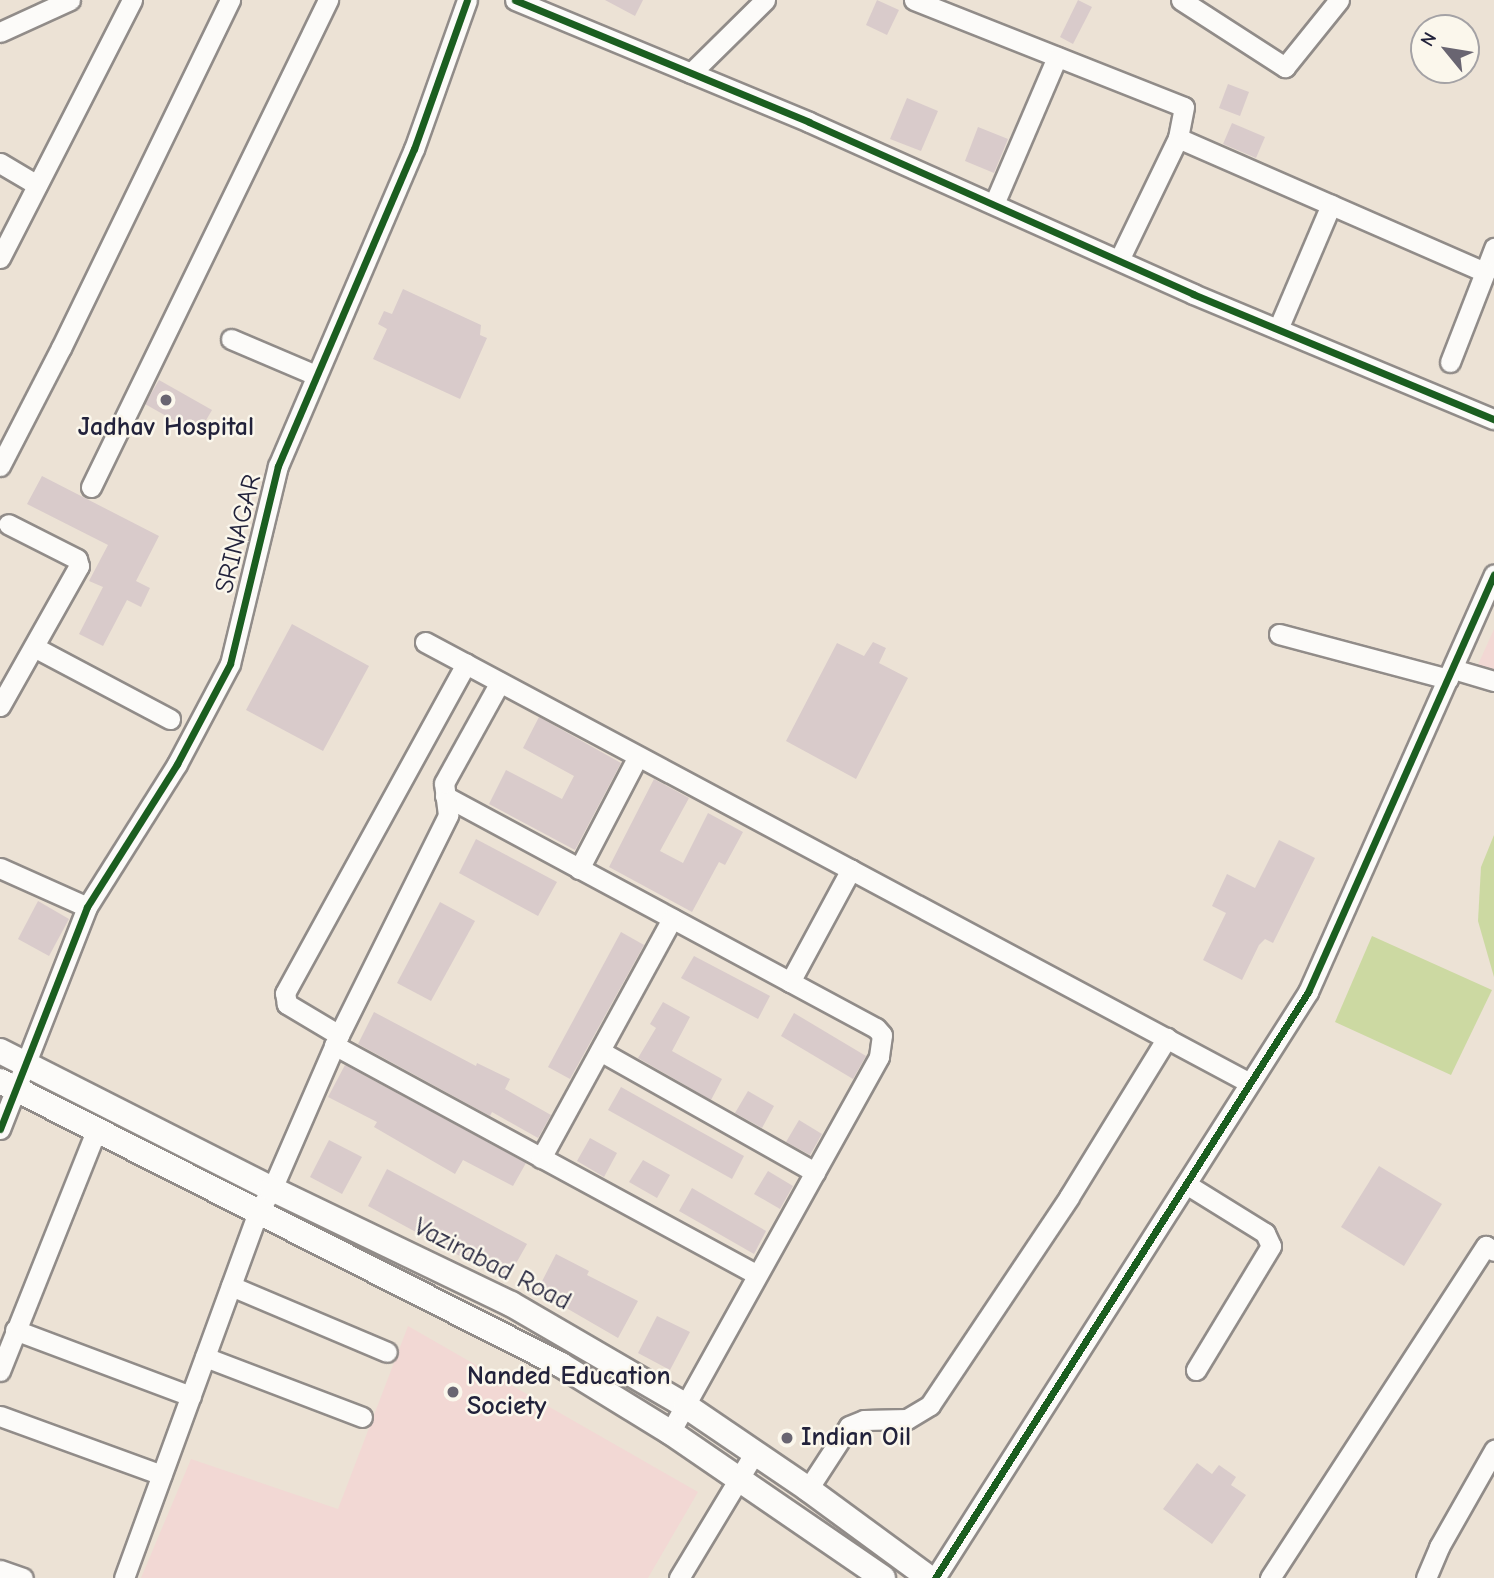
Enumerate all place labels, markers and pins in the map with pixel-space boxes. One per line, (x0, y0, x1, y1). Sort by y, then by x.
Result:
marker: Jadhav Hospital (156, 390, 176, 410)
place label: Jadhav Hospital (78, 412, 254, 444)
place label: Nanded Education Society (467, 1361, 671, 1422)
marker: Nanded Education Society (445, 1384, 461, 1400)
place label: Indian Oil (801, 1422, 911, 1454)
marker: Indian Oil (779, 1430, 795, 1446)

